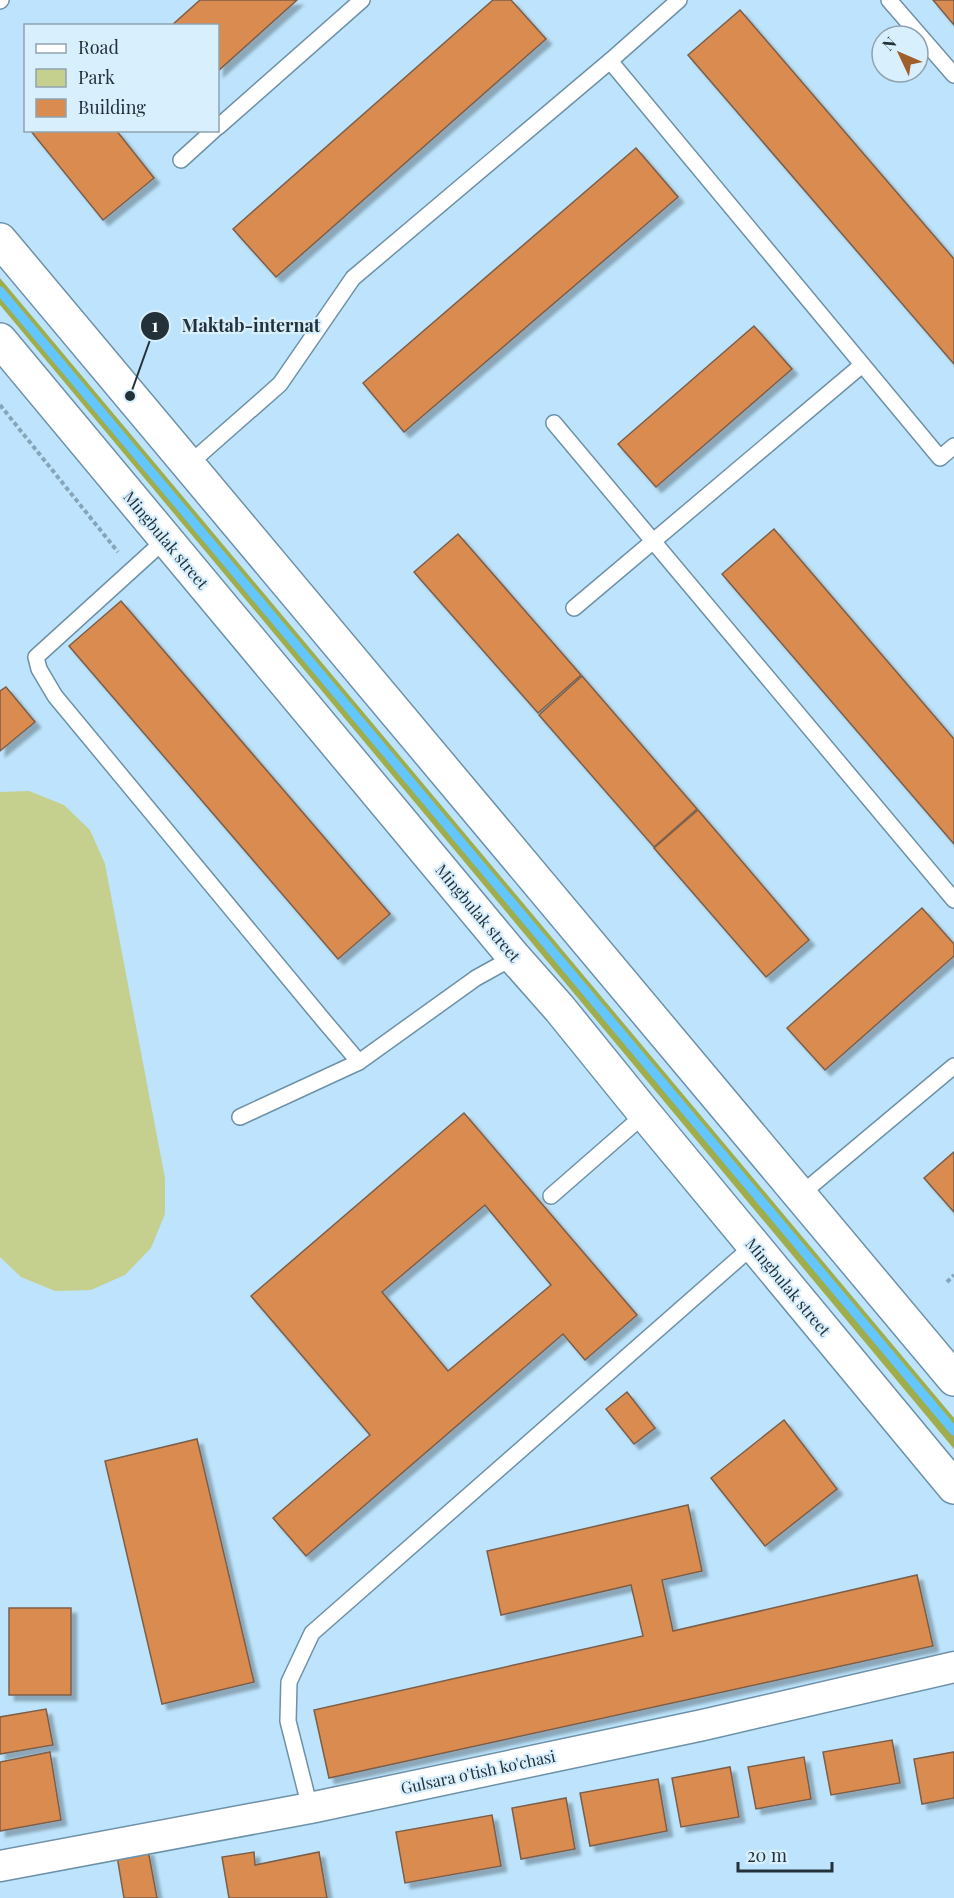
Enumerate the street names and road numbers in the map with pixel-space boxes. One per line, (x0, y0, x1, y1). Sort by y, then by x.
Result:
street label: Mingbulak street (119, 486, 214, 593)
street label: Mingbulak street (431, 859, 526, 966)
street label: Mingbulak street (741, 1233, 836, 1340)
street label: Gulsara o'tish ko'chasi (399, 1745, 557, 1798)

